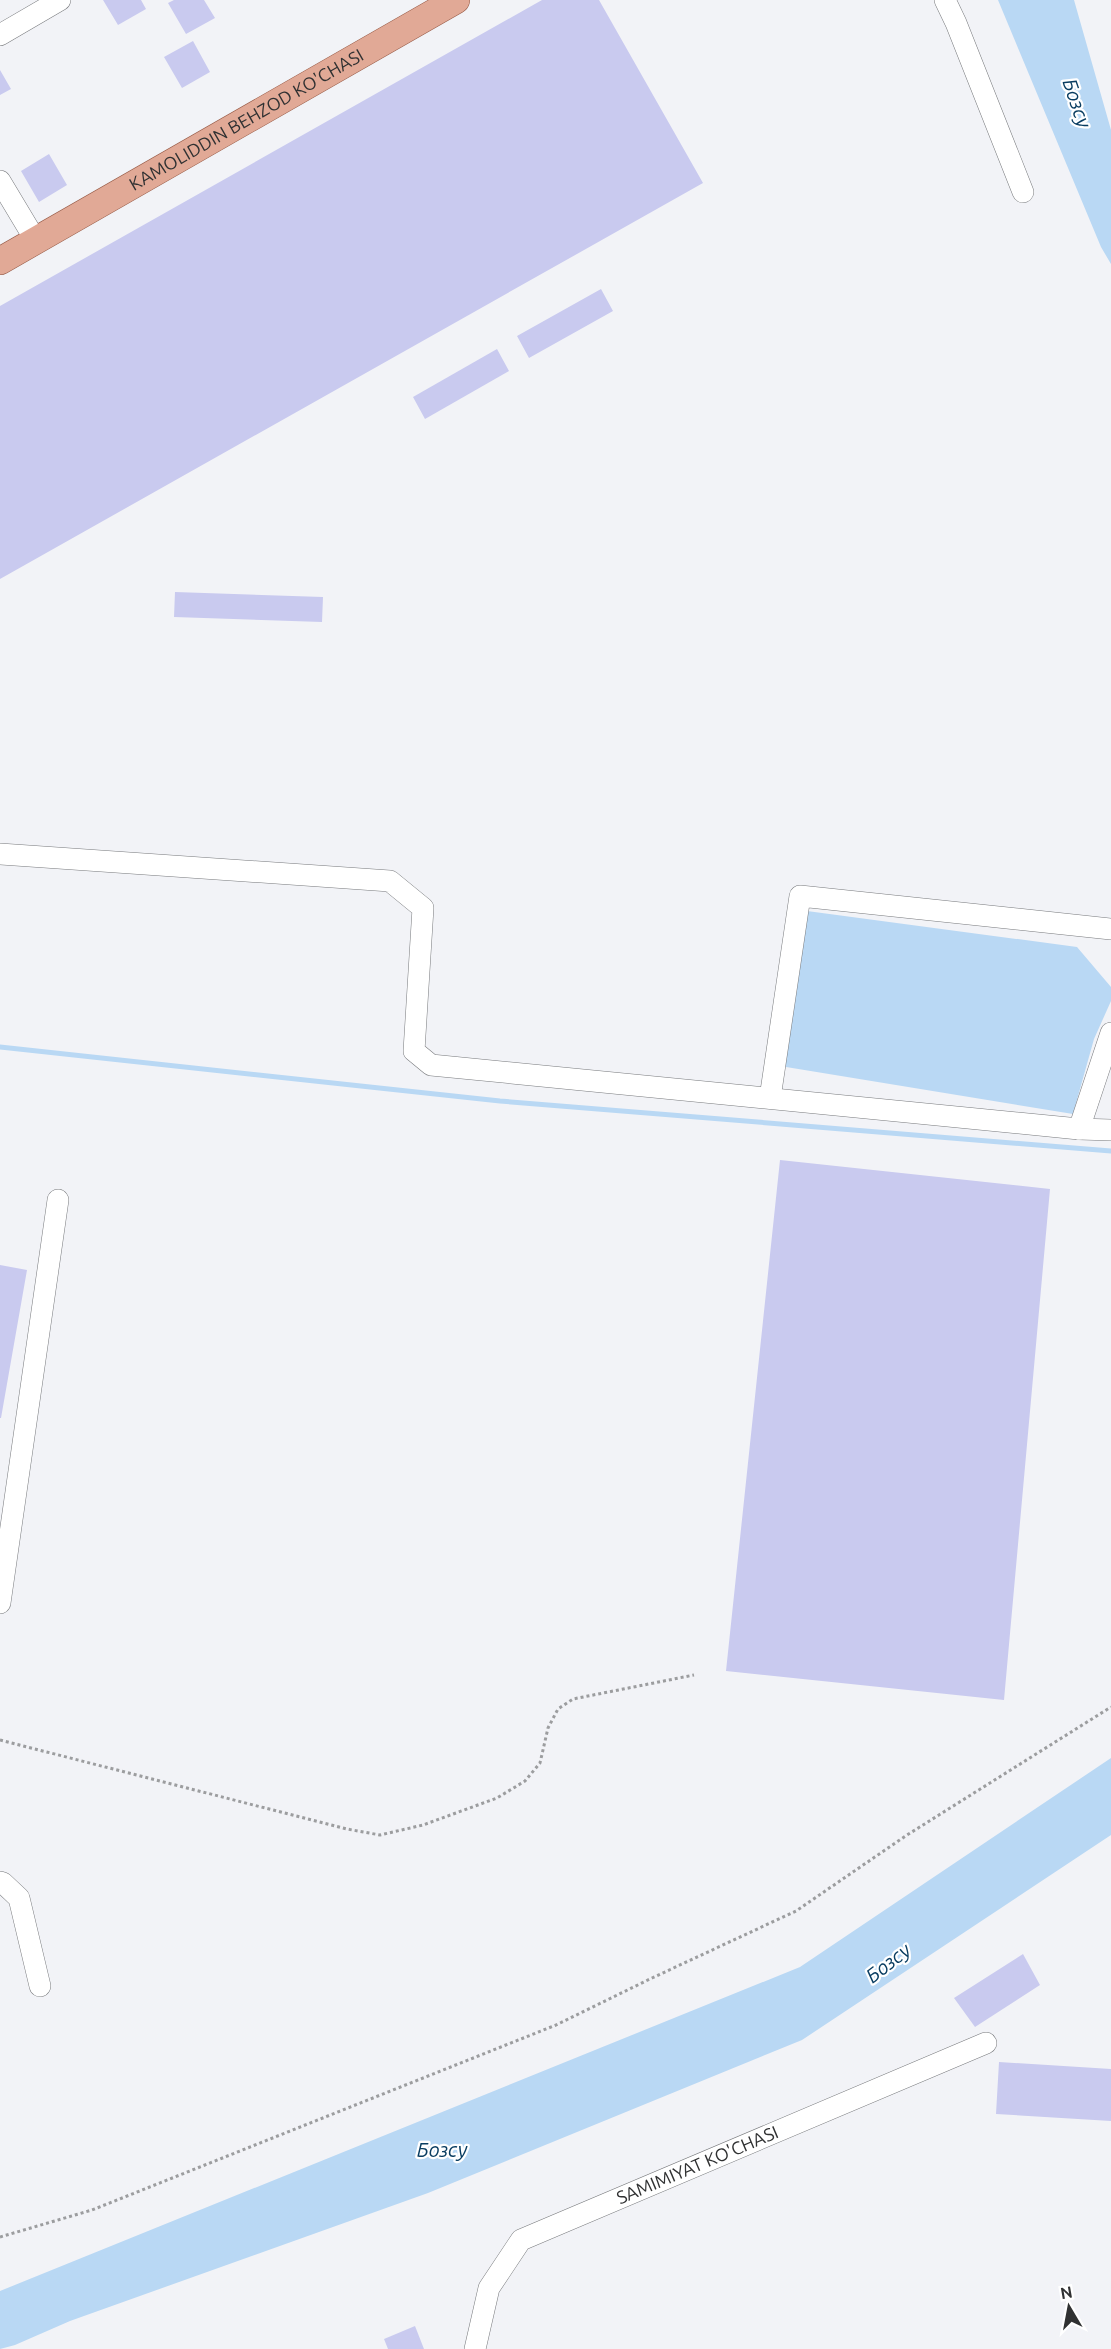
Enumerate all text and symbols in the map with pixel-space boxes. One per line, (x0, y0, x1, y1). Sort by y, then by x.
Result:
street label: KAMOLIDDIN BEHZOD KO'CHASI (125, 44, 367, 194)
water label: Бозсу (1058, 75, 1097, 131)
water label: Бозсу (861, 1938, 915, 1987)
street label: SAMIMIYAT KO'CHASI (613, 2121, 781, 2207)
water label: Бозсу (417, 2138, 468, 2161)
north arrow (1039, 2277, 1099, 2337)
text: N (1059, 2282, 1074, 2302)

